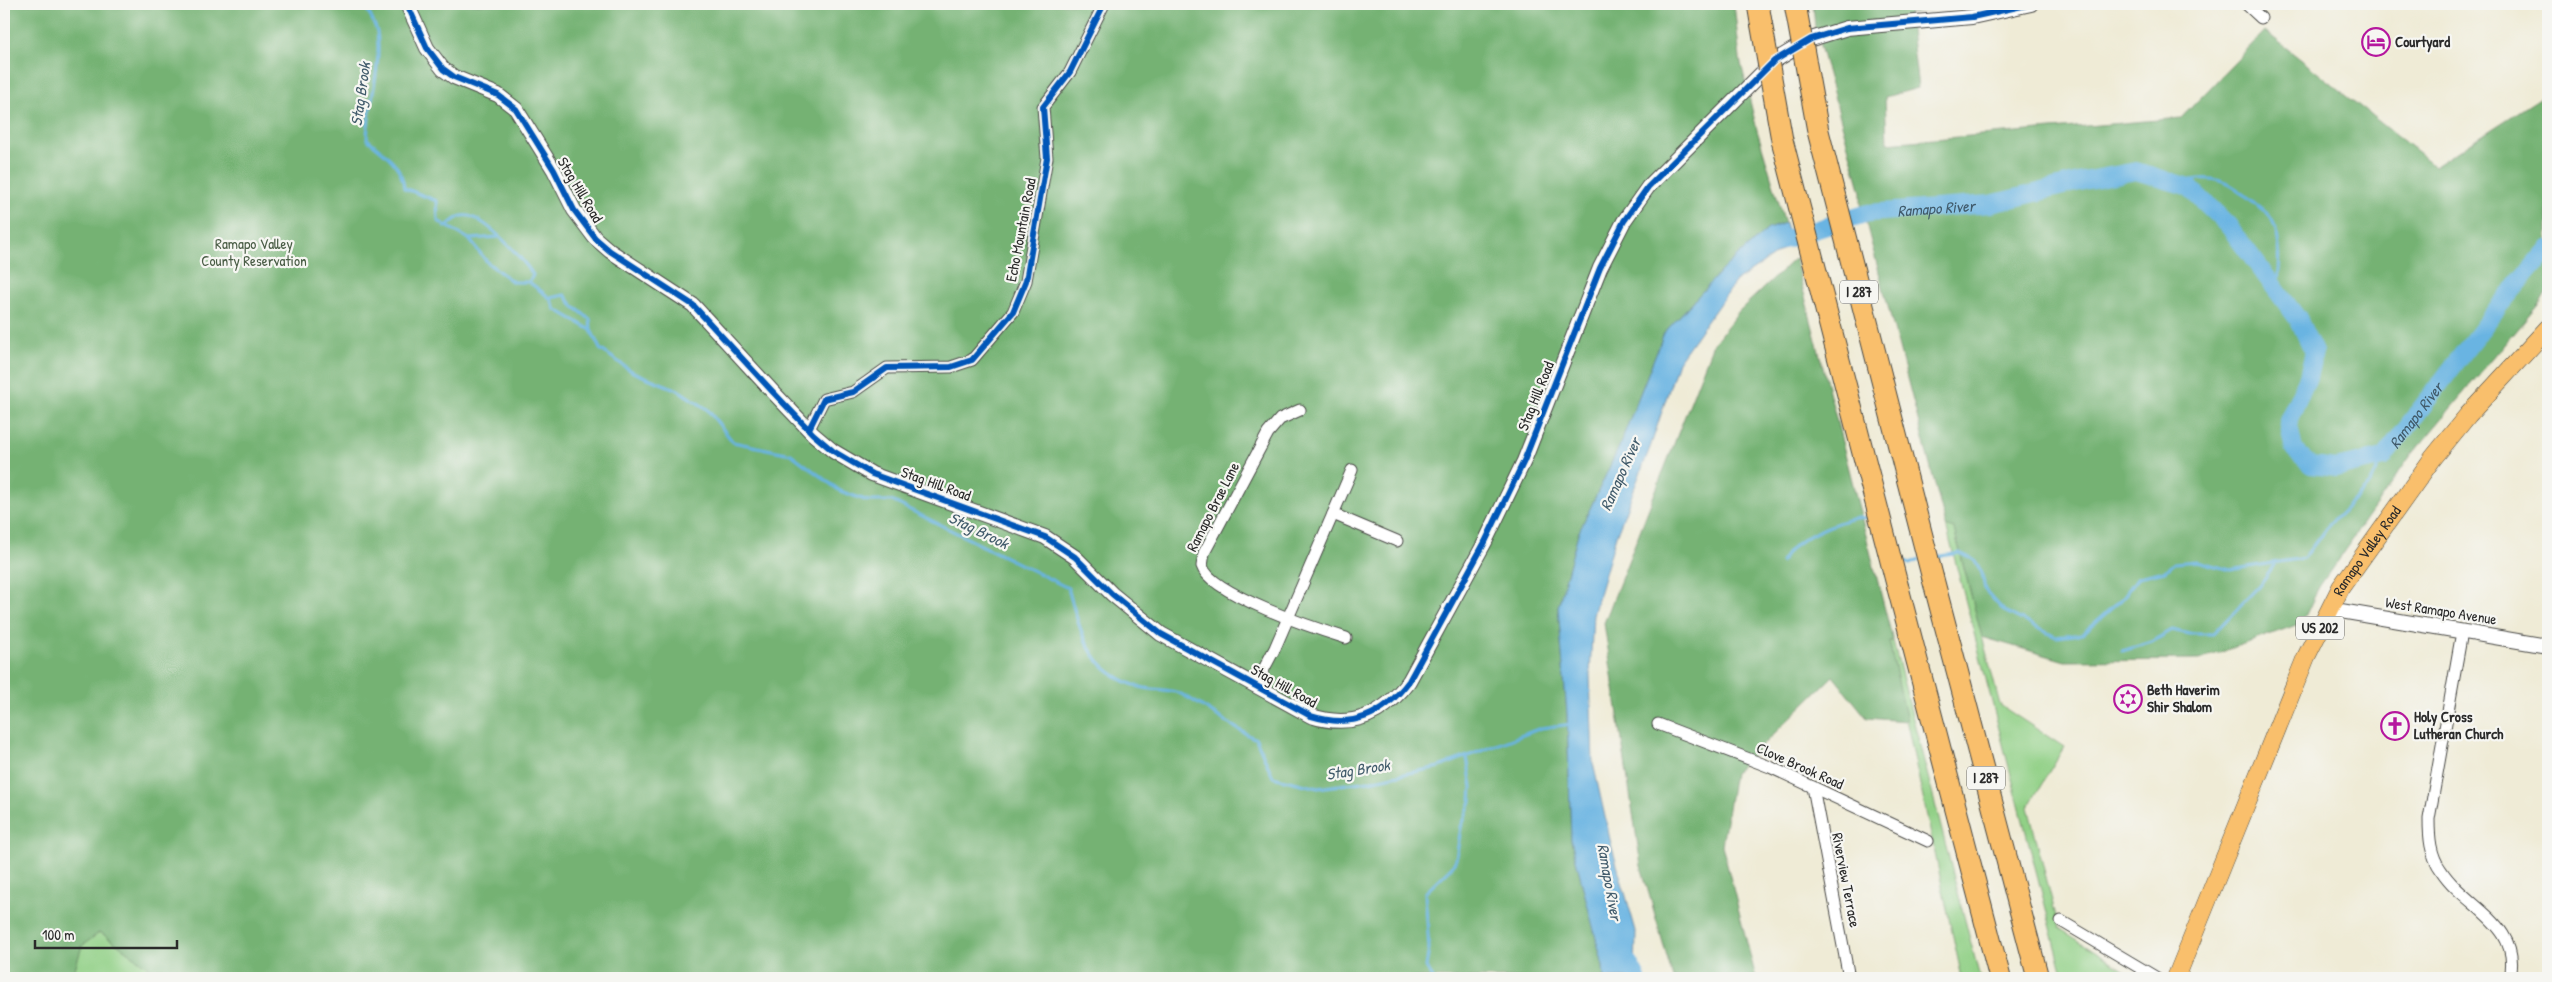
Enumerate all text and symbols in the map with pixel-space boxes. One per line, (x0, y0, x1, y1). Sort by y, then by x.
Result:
hotel icon: Courtyard (2361, 27, 2391, 57)
place label: Courtyard (2395, 31, 2450, 53)
water label: Stag Brook (345, 60, 376, 127)
street label: Stag Hill Road (553, 153, 608, 227)
street label: Echo Mountain Road (1000, 176, 1041, 284)
water label: Ramapo River (1896, 194, 1977, 222)
park label: Ramapo Valley County Reservation (201, 233, 307, 271)
road number: I 287 (1840, 280, 1878, 304)
street label: Stag Hill Road (1512, 358, 1559, 434)
water label: Ramapo River (2384, 376, 2449, 453)
water label: Ramapo River (1594, 432, 1647, 514)
street label: Ramapo Brae Lane (1181, 459, 1244, 555)
street label: Stag Hill Road (898, 461, 974, 506)
street label: Ramapo Valley Road (2327, 501, 2406, 599)
water label: Stag Brook (946, 506, 1014, 554)
street label: West Ramapo Avenue (2384, 591, 2498, 630)
road number: US 202 (2296, 616, 2344, 640)
street label: Stag Hill Road (1247, 659, 1321, 712)
place label: Beth Haverim Shir Shalom (2147, 679, 2220, 717)
synagogue icon: Beth Haverim Shir Shalom (2113, 684, 2143, 714)
place label: Holy Cross Lutheran Church (2414, 706, 2504, 744)
church icon: Holy Cross Lutheran Church (2380, 711, 2410, 741)
street label: Clove Brook Road (1753, 737, 1847, 794)
water label: Stag Brook (1325, 753, 1393, 785)
road number: I 287 (1967, 766, 2005, 790)
street label: Riverview Terrace (1827, 831, 1866, 929)
water label: Ramapo River (1592, 842, 1628, 924)
scale bar (35, 917, 178, 949)
text: 100 m (42, 924, 75, 945)

